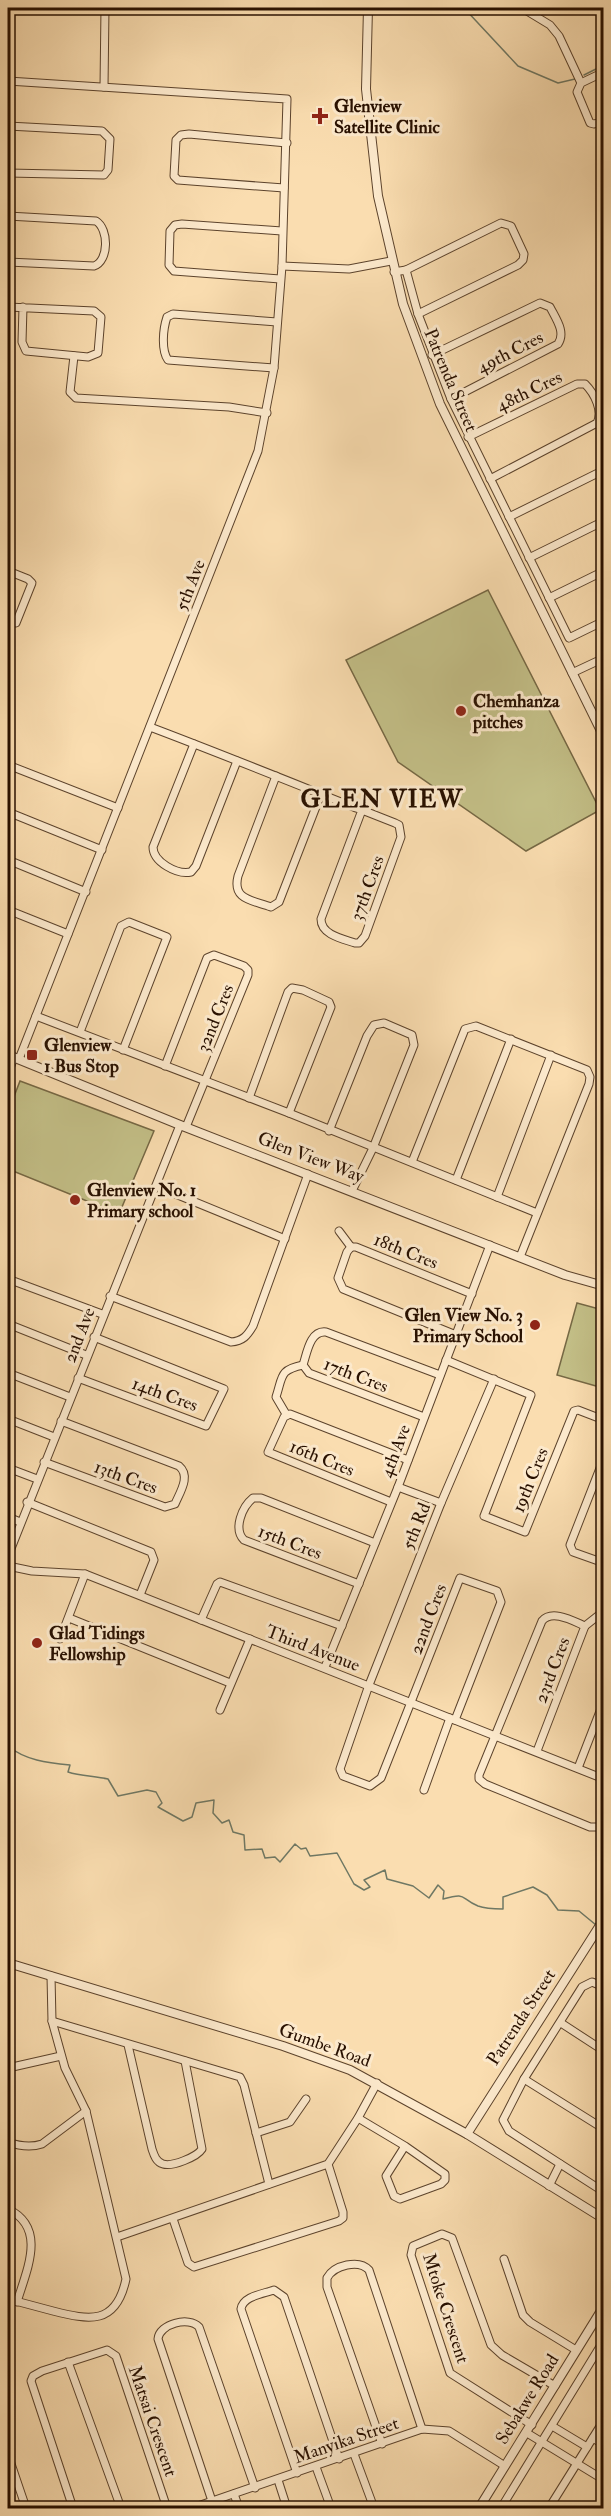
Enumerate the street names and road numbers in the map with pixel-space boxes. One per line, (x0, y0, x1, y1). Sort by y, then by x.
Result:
street label: Patrenda Street (418, 325, 483, 436)
street label: 49th Cres (473, 326, 547, 379)
street label: 48th Cres (492, 366, 566, 417)
street label: 5th Ave (170, 556, 211, 614)
street label: 37th Cres (345, 852, 390, 924)
street label: 32nd Cres (191, 981, 239, 1056)
street label: Glen View Way (254, 1127, 368, 1189)
street label: 18th Cres (370, 1228, 441, 1275)
street label: 2nd Ave (58, 1304, 101, 1366)
street label: 17th Cres (320, 1353, 391, 1398)
street label: 14th Cres (129, 1372, 201, 1417)
street label: 4th Ave (375, 1421, 416, 1481)
street label: 16th Cres (286, 1435, 358, 1482)
street label: 19th Cres (507, 1444, 554, 1516)
street label: 13th Cres (91, 1455, 161, 1500)
street label: 5th Rd (397, 1499, 436, 1553)
street label: 15th Cres (255, 1520, 325, 1565)
street label: 22nd Cres (405, 1581, 452, 1658)
street label: Third Avenue (263, 1620, 364, 1677)
street label: 23rd Cres (529, 1634, 576, 1706)
street label: Patrenda Street (482, 1965, 561, 2070)
street label: Gumbe Road (276, 2018, 374, 2073)
street label: Mtoke Crescent (417, 2250, 474, 2366)
street label: Sebakwe Road (491, 2350, 564, 2449)
street label: Matsai Crescent (123, 2363, 182, 2480)
street label: Manyika Street (291, 2412, 402, 2469)

